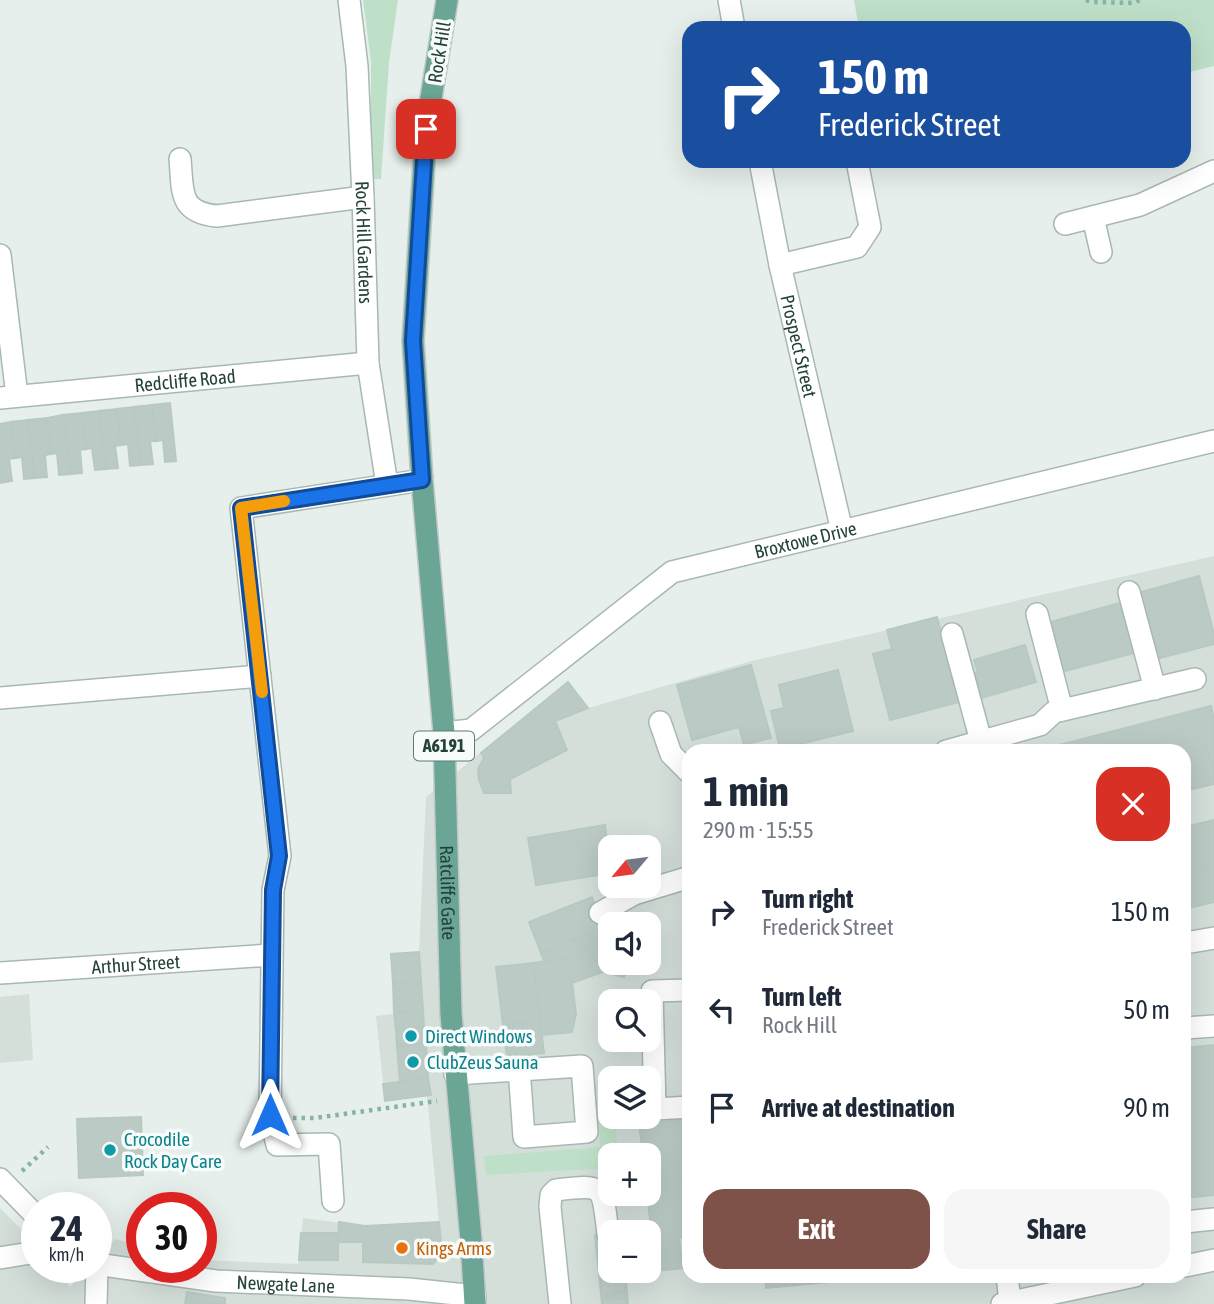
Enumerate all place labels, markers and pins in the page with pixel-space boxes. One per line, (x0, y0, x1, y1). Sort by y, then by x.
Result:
pin (396, 99, 456, 159)
place label: Direct Windows (425, 1025, 533, 1047)
marker: Direct Windows (403, 1028, 419, 1044)
place label: ClubZeus Sauna (427, 1051, 538, 1073)
marker: ClubZeus Sauna (405, 1054, 421, 1070)
place label: Crocodile Rock Day Care (124, 1128, 222, 1172)
marker: Crocodile Rock Day Care (102, 1142, 118, 1158)
place label: Kings Arms (416, 1237, 492, 1259)
marker: Kings Arms (394, 1240, 410, 1256)

